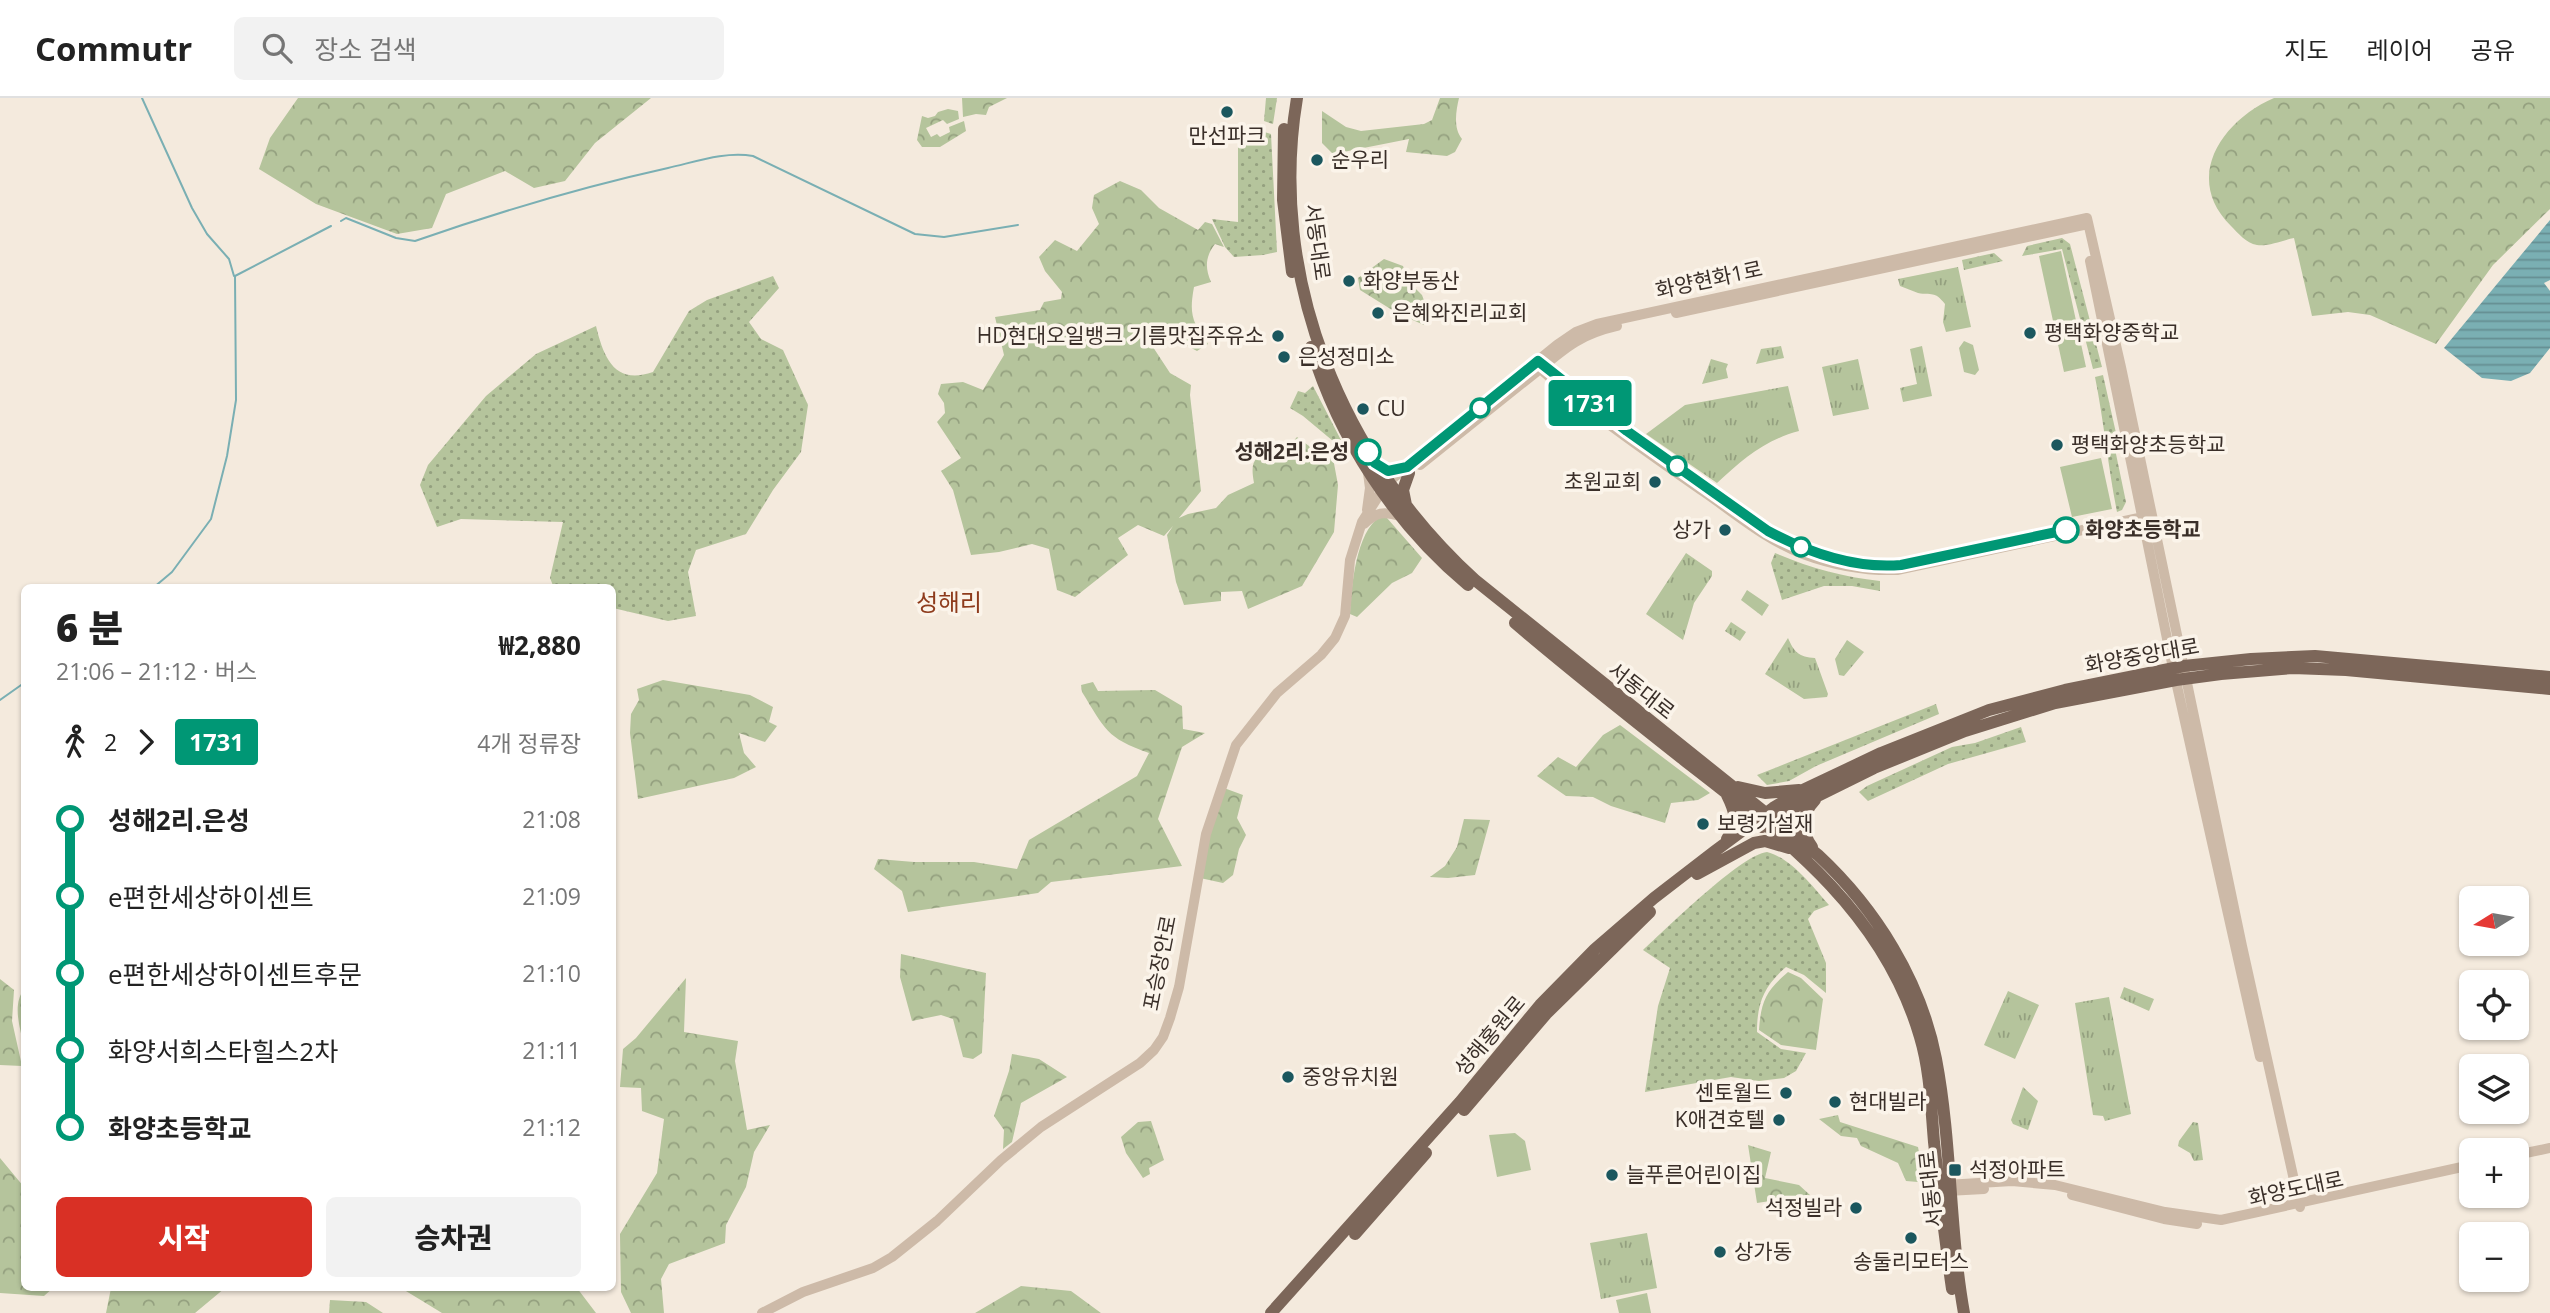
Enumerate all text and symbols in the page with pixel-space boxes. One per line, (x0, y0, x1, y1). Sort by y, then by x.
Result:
search box (234, 17, 724, 80)
text: Commutr (35, 26, 192, 71)
icon: search (258, 29, 296, 67)
text: 장소 검색 (314, 31, 417, 67)
text: 지도 (2284, 33, 2329, 66)
text: 레이어 (2367, 33, 2433, 66)
text: 공유 (2471, 33, 2515, 66)
marker: 만선파크 (1219, 104, 1235, 120)
place label: 만선파크 (1188, 121, 1266, 149)
place label: 순우리 (1331, 145, 1389, 173)
marker: 순우리 (1309, 152, 1325, 168)
street label: 서동대로 (1299, 202, 1337, 282)
street label: 화양현화1로 (1653, 254, 1765, 304)
place label: 화양부동산 (1363, 266, 1460, 294)
marker: 화양부동산 (1341, 273, 1357, 289)
place label: 은혜와진리교회 (1392, 298, 1527, 326)
marker: 은혜와진리교회 (1370, 305, 1386, 321)
place label: 평택화양중학교 (2044, 318, 2179, 346)
place label: HD현대오일뱅크 기름맛집주유소 (977, 321, 1264, 349)
marker: 평택화양중학교 (2022, 325, 2038, 341)
marker: HD현대오일뱅크 기름맛집주유소 (1270, 328, 1286, 344)
place label: 은성정미소 (1298, 342, 1395, 370)
marker: 은성정미소 (1276, 349, 1292, 365)
line badge: 1731 (1541, 380, 1639, 426)
text: 1731 (1563, 386, 1617, 419)
place label: CU (1377, 394, 1406, 422)
unlabelled marker (1470, 398, 1490, 418)
marker: CU (1355, 401, 1371, 417)
place label: 평택화양초등학교 (2071, 430, 2226, 458)
place label: 성해2리.은성 (1234, 437, 1349, 465)
marker: 평택화양초등학교 (2049, 437, 2065, 453)
marker: 성해2리.은성 (1355, 439, 1381, 465)
unlabelled marker (1667, 456, 1687, 476)
place label: 초원교회 (1564, 467, 1641, 495)
marker: 초원교회 (1647, 474, 1663, 490)
place label: 상가 (1672, 515, 1711, 543)
place label: 화양초등학교 (2085, 515, 2201, 543)
marker: 화양초등학교 (2053, 517, 2079, 543)
marker: 상가 (1717, 522, 1733, 538)
unlabelled marker (1791, 537, 1811, 557)
district label: 성해리 (916, 585, 982, 618)
text: 6 분 (56, 601, 123, 653)
text: ₩2,880 (499, 627, 581, 663)
street label: 화양중앙대로 (2082, 631, 2201, 679)
text: 21:06 – 21:12 · 버스 (56, 655, 257, 687)
street label: 서동대로 (1603, 655, 1681, 725)
icon: walk (56, 723, 94, 761)
icon: forward (127, 723, 165, 761)
text: 1731 (189, 725, 244, 758)
text: 2 (104, 726, 117, 758)
text: 4개 정류장 (477, 727, 581, 759)
text: 성해2리.은성 (108, 802, 250, 838)
text: 21:08 (522, 803, 581, 835)
place label: 보령가설재 (1717, 809, 1814, 837)
marker: 보령가설재 (1695, 816, 1711, 832)
text: e편한세상하이센트 (108, 879, 314, 915)
text: 21:09 (522, 880, 581, 912)
north arrow (2459, 886, 2529, 956)
map controls (2459, 886, 2529, 1292)
street label: 포승장안로 (1136, 913, 1182, 1013)
text: e편한세상하이센트후문 (108, 956, 362, 992)
text: 21:10 (522, 957, 581, 989)
button: locate (2459, 970, 2529, 1040)
street label: 성해홍원로 (1447, 989, 1531, 1081)
text: 화양서희스타힐스2차 (108, 1033, 338, 1069)
text: 21:11 (522, 1034, 581, 1066)
button: layers (2459, 1054, 2529, 1124)
place label: 중앙유치원 (1302, 1062, 1399, 1090)
marker: 중앙유치원 (1280, 1069, 1296, 1085)
place label: 센토월드 (1695, 1078, 1772, 1106)
marker: 센토월드 (1778, 1085, 1794, 1101)
place label: 현대빌라 (1849, 1087, 1926, 1115)
marker: 현대빌라 (1827, 1094, 1843, 1110)
place label: K애견호텔 (1675, 1105, 1765, 1133)
text: 화양초등학교 (108, 1110, 252, 1146)
text: 21:12 (522, 1111, 581, 1143)
marker: K애견호텔 (1771, 1112, 1787, 1128)
button: + (2459, 1138, 2529, 1208)
street label: 서동대로 (1912, 1149, 1948, 1229)
place label: 석정아파트 (1969, 1155, 2066, 1183)
place label: 늘푸른어린이집 (1626, 1160, 1761, 1188)
marker: 석정아파트 (1947, 1162, 1963, 1178)
street label: 화양도대로 (2246, 1164, 2346, 1212)
marker: 늘푸른어린이집 (1604, 1167, 1620, 1183)
place label: 석정빌라 (1765, 1193, 1842, 1221)
button: 시작 (56, 1197, 312, 1277)
button: 승차권 (326, 1197, 581, 1277)
marker: 석정빌라 (1848, 1200, 1864, 1216)
button: − (2459, 1222, 2529, 1292)
marker: 송둘리모터스 (1903, 1230, 1919, 1246)
place label: 상가동 (1734, 1237, 1792, 1265)
marker: 상가동 (1712, 1244, 1728, 1260)
place label: 송둘리모터스 (1853, 1247, 1969, 1275)

